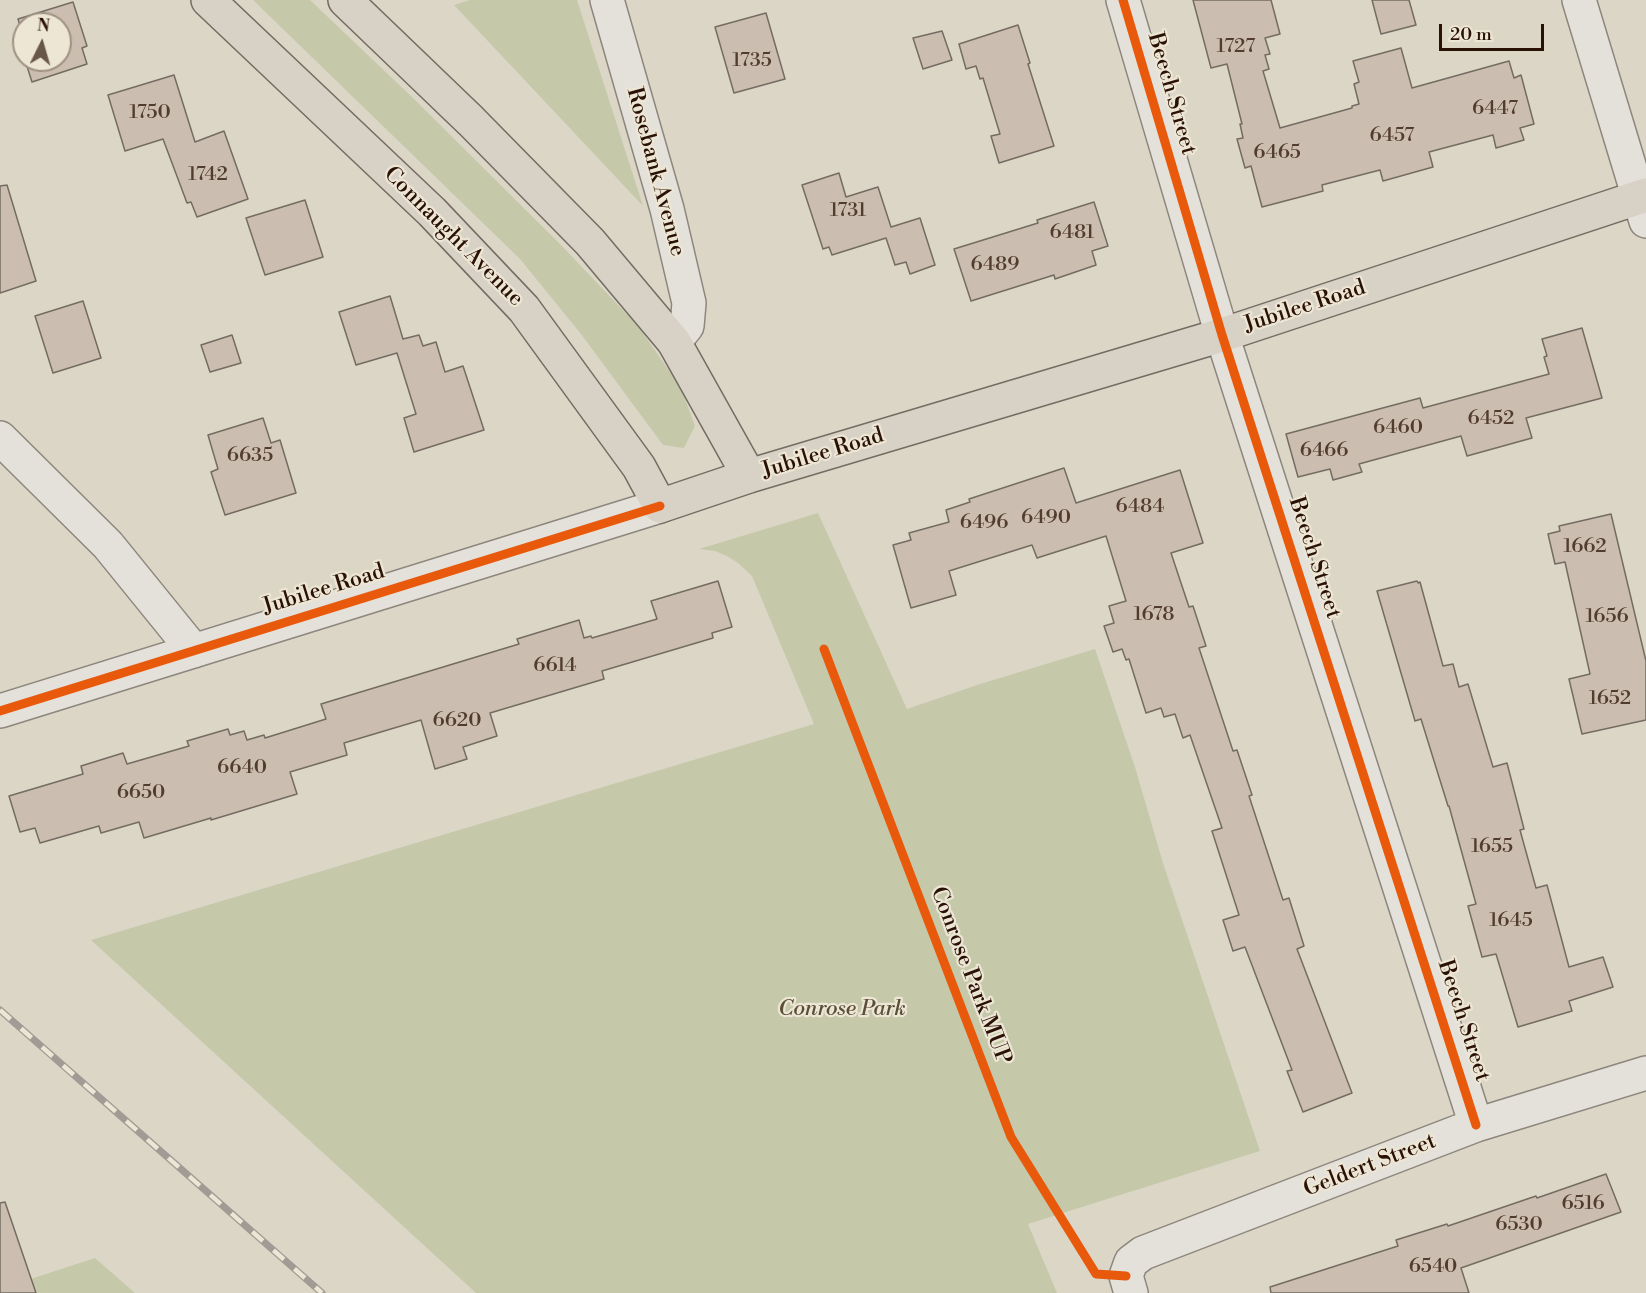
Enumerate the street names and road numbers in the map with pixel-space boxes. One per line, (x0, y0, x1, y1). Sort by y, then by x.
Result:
street label: Beech Street (1141, 30, 1201, 158)
street label: Rosebank Avenue (620, 85, 690, 259)
street label: Connaught Avenue (378, 162, 528, 312)
street label: Jubilee Road (1241, 275, 1369, 339)
street label: Jubilee Road (759, 423, 887, 485)
street label: Beech Street (1282, 494, 1346, 622)
street label: Jubilee Road (260, 559, 388, 621)
street label: Conrose Park MUP (924, 883, 1016, 1069)
street label: Beech Street (1431, 957, 1495, 1085)
street label: Geldert Street (1300, 1129, 1440, 1203)

